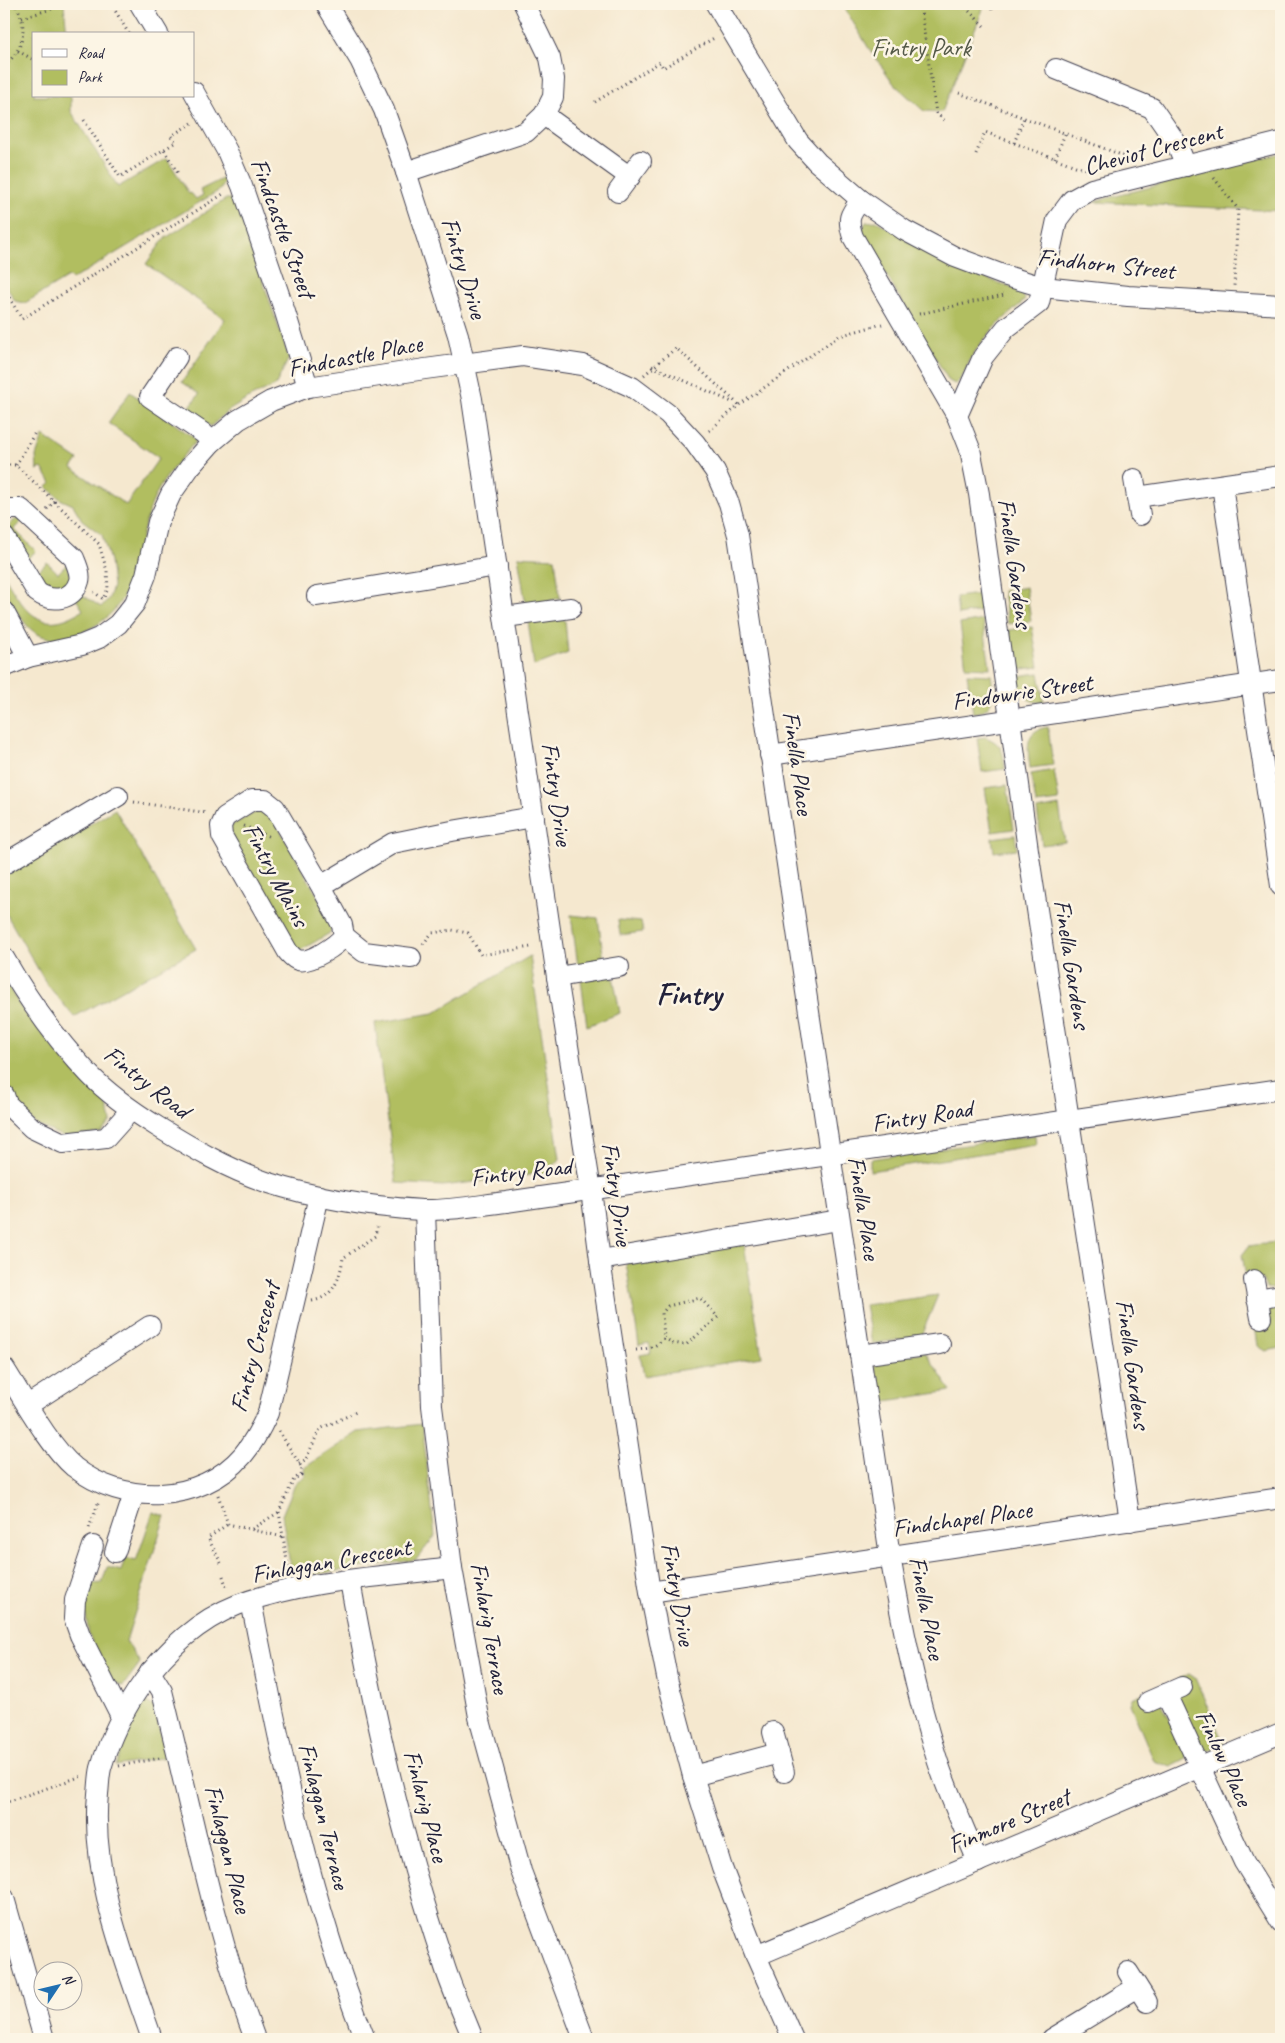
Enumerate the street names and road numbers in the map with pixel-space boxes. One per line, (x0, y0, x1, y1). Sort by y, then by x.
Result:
street label: Cheviot Crescent (1080, 114, 1228, 183)
street label: Findcastle Street (243, 154, 324, 306)
street label: Fintry Drive (434, 214, 495, 324)
street label: Findhorn Street (1036, 241, 1179, 287)
street label: Findcastle Place (285, 327, 427, 385)
street label: Finella Gardens (990, 496, 1040, 632)
street label: Findowrie Street (950, 666, 1097, 718)
street label: Finella Place (775, 709, 821, 819)
street label: Fintry Drive (534, 740, 580, 850)
street label: Fintry Mains (235, 818, 318, 934)
street label: Finella Gardens (1046, 897, 1098, 1033)
street label: Fintry Road (97, 1038, 200, 1128)
street label: Fintry Road (870, 1092, 979, 1140)
street label: Fintry Drive (594, 1140, 640, 1250)
street label: Fintry Road (469, 1149, 577, 1194)
street label: Finella Place (840, 1154, 888, 1264)
street label: Fintry Crescent (222, 1275, 289, 1416)
street label: Finella Gardens (1108, 1297, 1158, 1433)
street label: Findchapel Place (890, 1493, 1035, 1545)
street label: Finlaggan Crescent (249, 1531, 416, 1591)
street label: Fintry Drive (653, 1540, 703, 1650)
street label: Finella Place (901, 1554, 953, 1664)
street label: Finlarig Terrace (463, 1560, 518, 1698)
street label: Finlow Place (1188, 1705, 1261, 1813)
street label: Finlaggan Terrace (290, 1740, 358, 1894)
street label: Finlarig Place (396, 1747, 457, 1867)
street label: Finmore Street (943, 1780, 1078, 1861)
street label: Finlaggan Place (197, 1782, 260, 1918)

